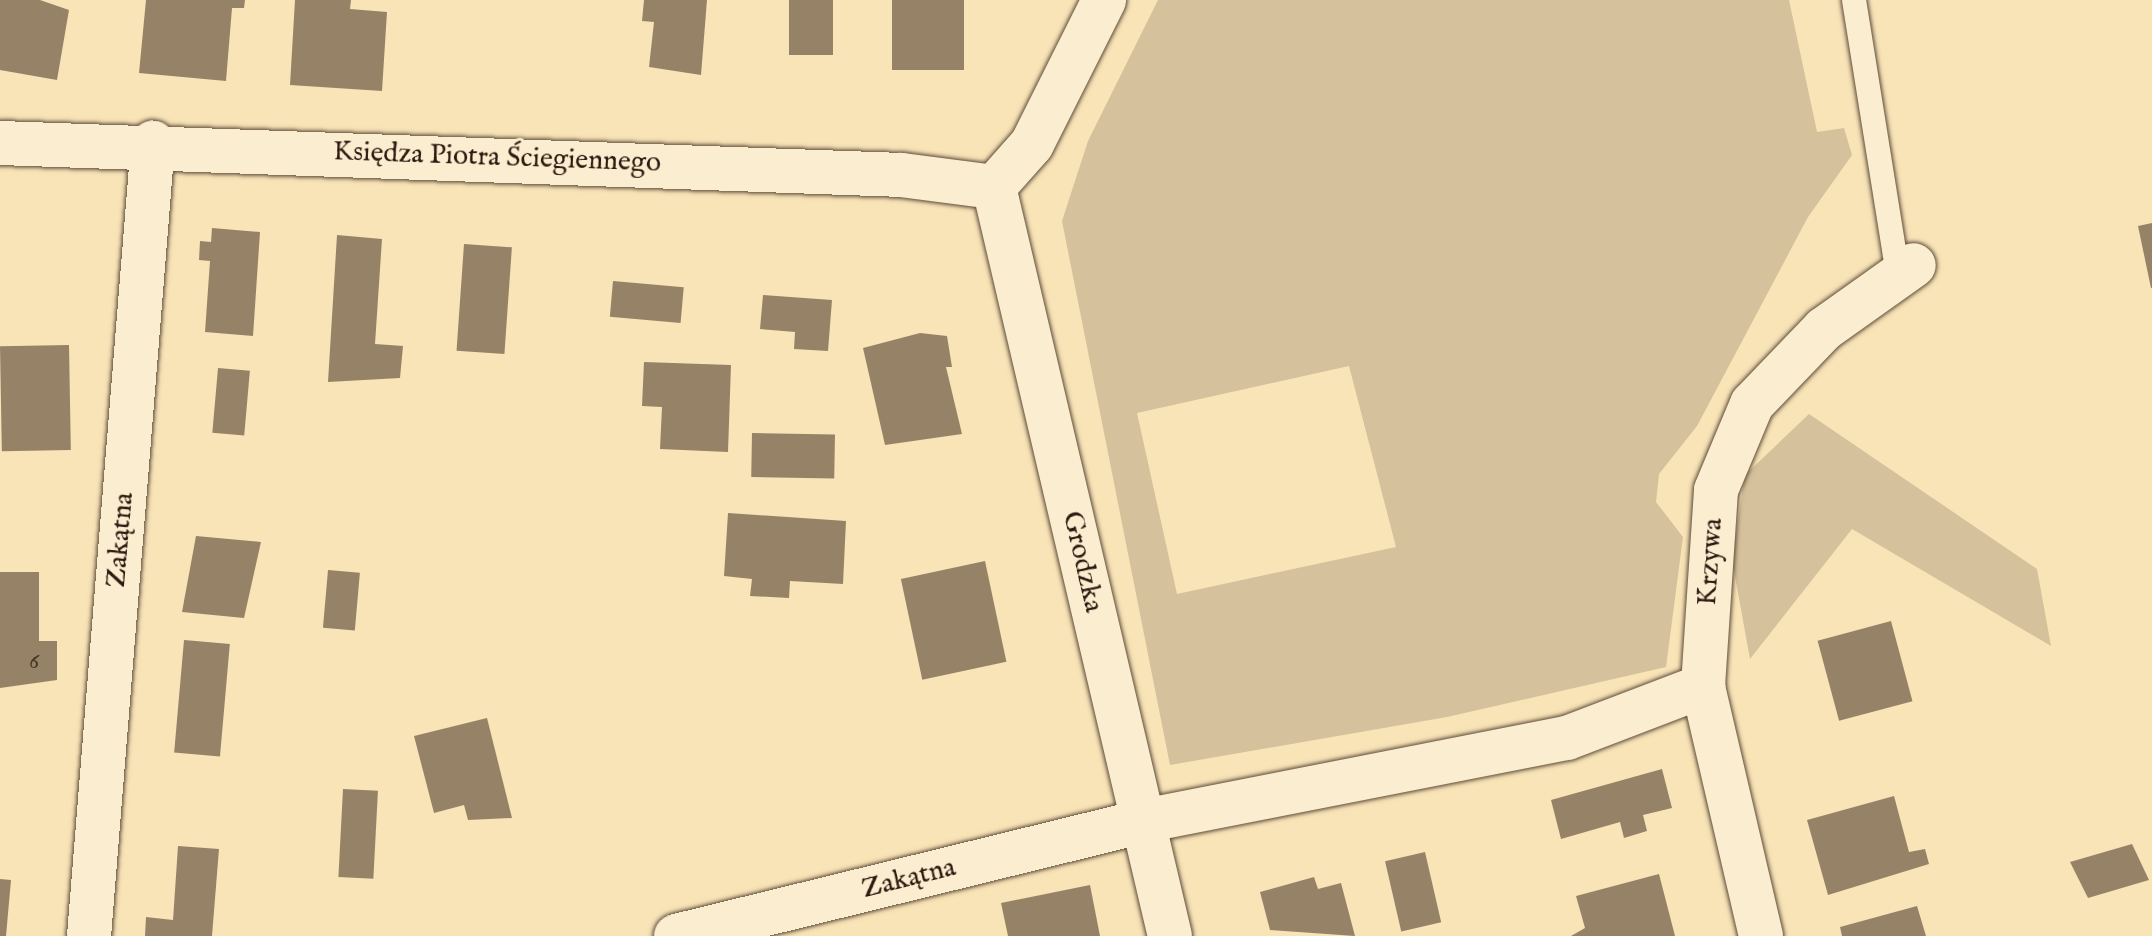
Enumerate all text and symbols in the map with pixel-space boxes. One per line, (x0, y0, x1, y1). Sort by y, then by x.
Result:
street label: Księdza Piotra Ściegiennego (333, 135, 661, 181)
street label: Zakątna (100, 491, 142, 589)
street label: Grodzka (1054, 508, 1110, 616)
street label: Krzywa (1691, 517, 1731, 607)
house number: 6 (29, 648, 39, 676)
street label: Zakątna (859, 851, 959, 907)

